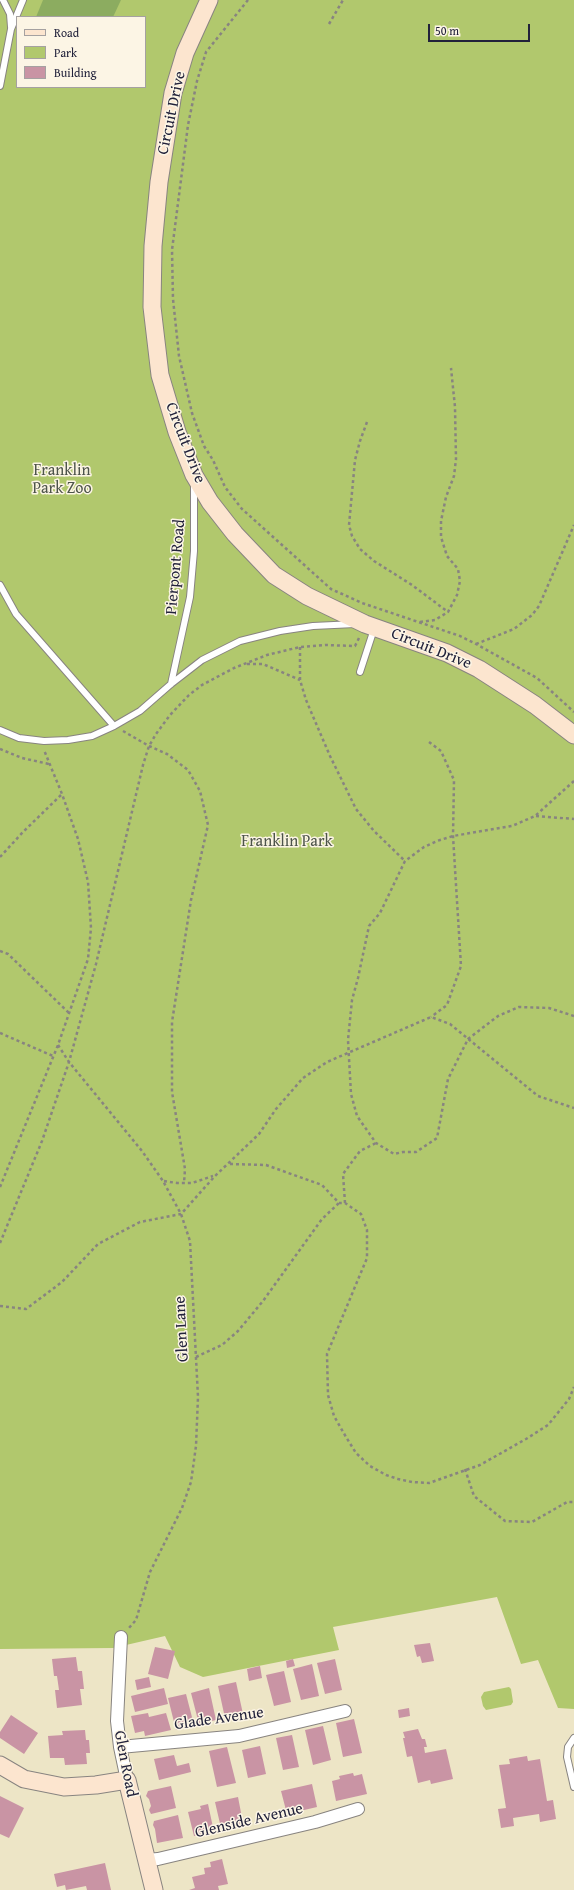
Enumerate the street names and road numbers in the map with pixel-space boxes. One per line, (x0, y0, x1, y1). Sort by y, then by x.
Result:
street label: Circuit Drive (154, 70, 190, 156)
street label: Circuit Drive (161, 400, 209, 486)
street label: Pierpont Road (162, 519, 190, 615)
street label: Circuit Drive (388, 624, 474, 674)
street label: Glen Lane (171, 1296, 193, 1362)
street label: Glade Avenue (173, 1703, 265, 1735)
street label: Glen Road (109, 1729, 141, 1799)
street label: Glenside Avenue (193, 1799, 305, 1843)

